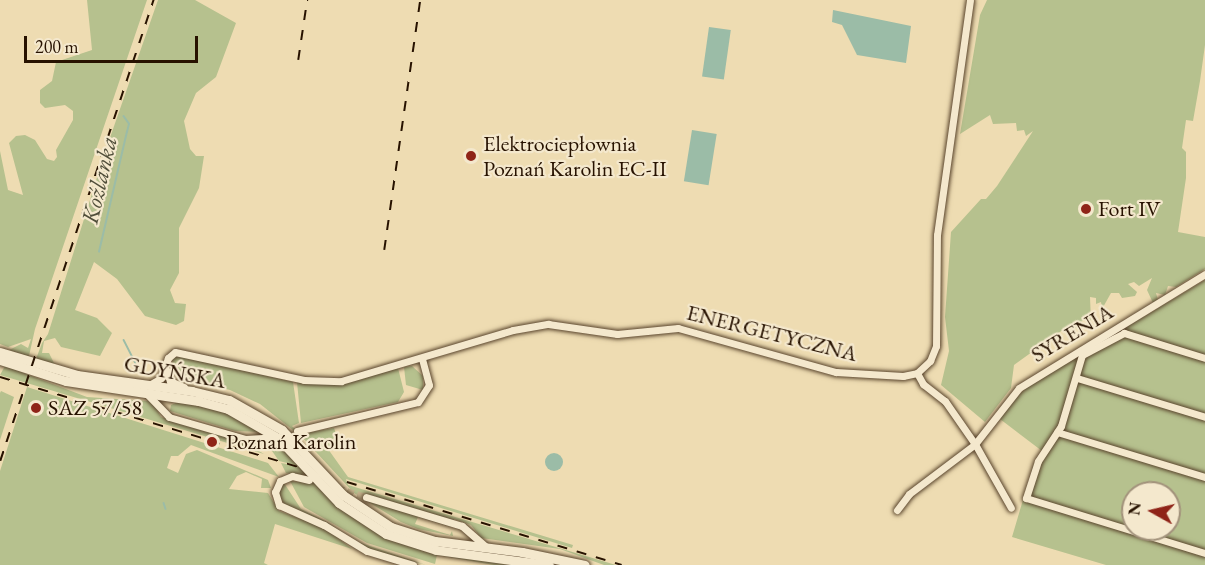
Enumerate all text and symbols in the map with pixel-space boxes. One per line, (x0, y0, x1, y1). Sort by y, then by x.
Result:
scale bar (27, 24, 201, 62)
text: 200 m (35, 35, 79, 58)
place label: Elektrociepłownia Poznań Karolin EC-II (483, 130, 667, 182)
water label: Koźlanka (75, 134, 123, 226)
marker: Elektrociepłownia Poznań Karolin EC-II (464, 149, 478, 163)
place label: Fort IV (1098, 196, 1160, 222)
marker: Fort IV (1079, 202, 1093, 216)
street label: SYRENIA (1026, 298, 1118, 368)
street label: ENERGETYCZNA (684, 299, 860, 367)
street label: GDYŃSKA (122, 350, 228, 394)
place label: SAZ 57/58 (48, 395, 142, 421)
marker: SAZ 57/58 (29, 401, 43, 415)
place label: Poznań Karolin (226, 429, 356, 455)
marker: Poznań Karolin (203, 433, 221, 451)
north arrow (1121, 481, 1181, 541)
text: N (1123, 501, 1146, 517)

